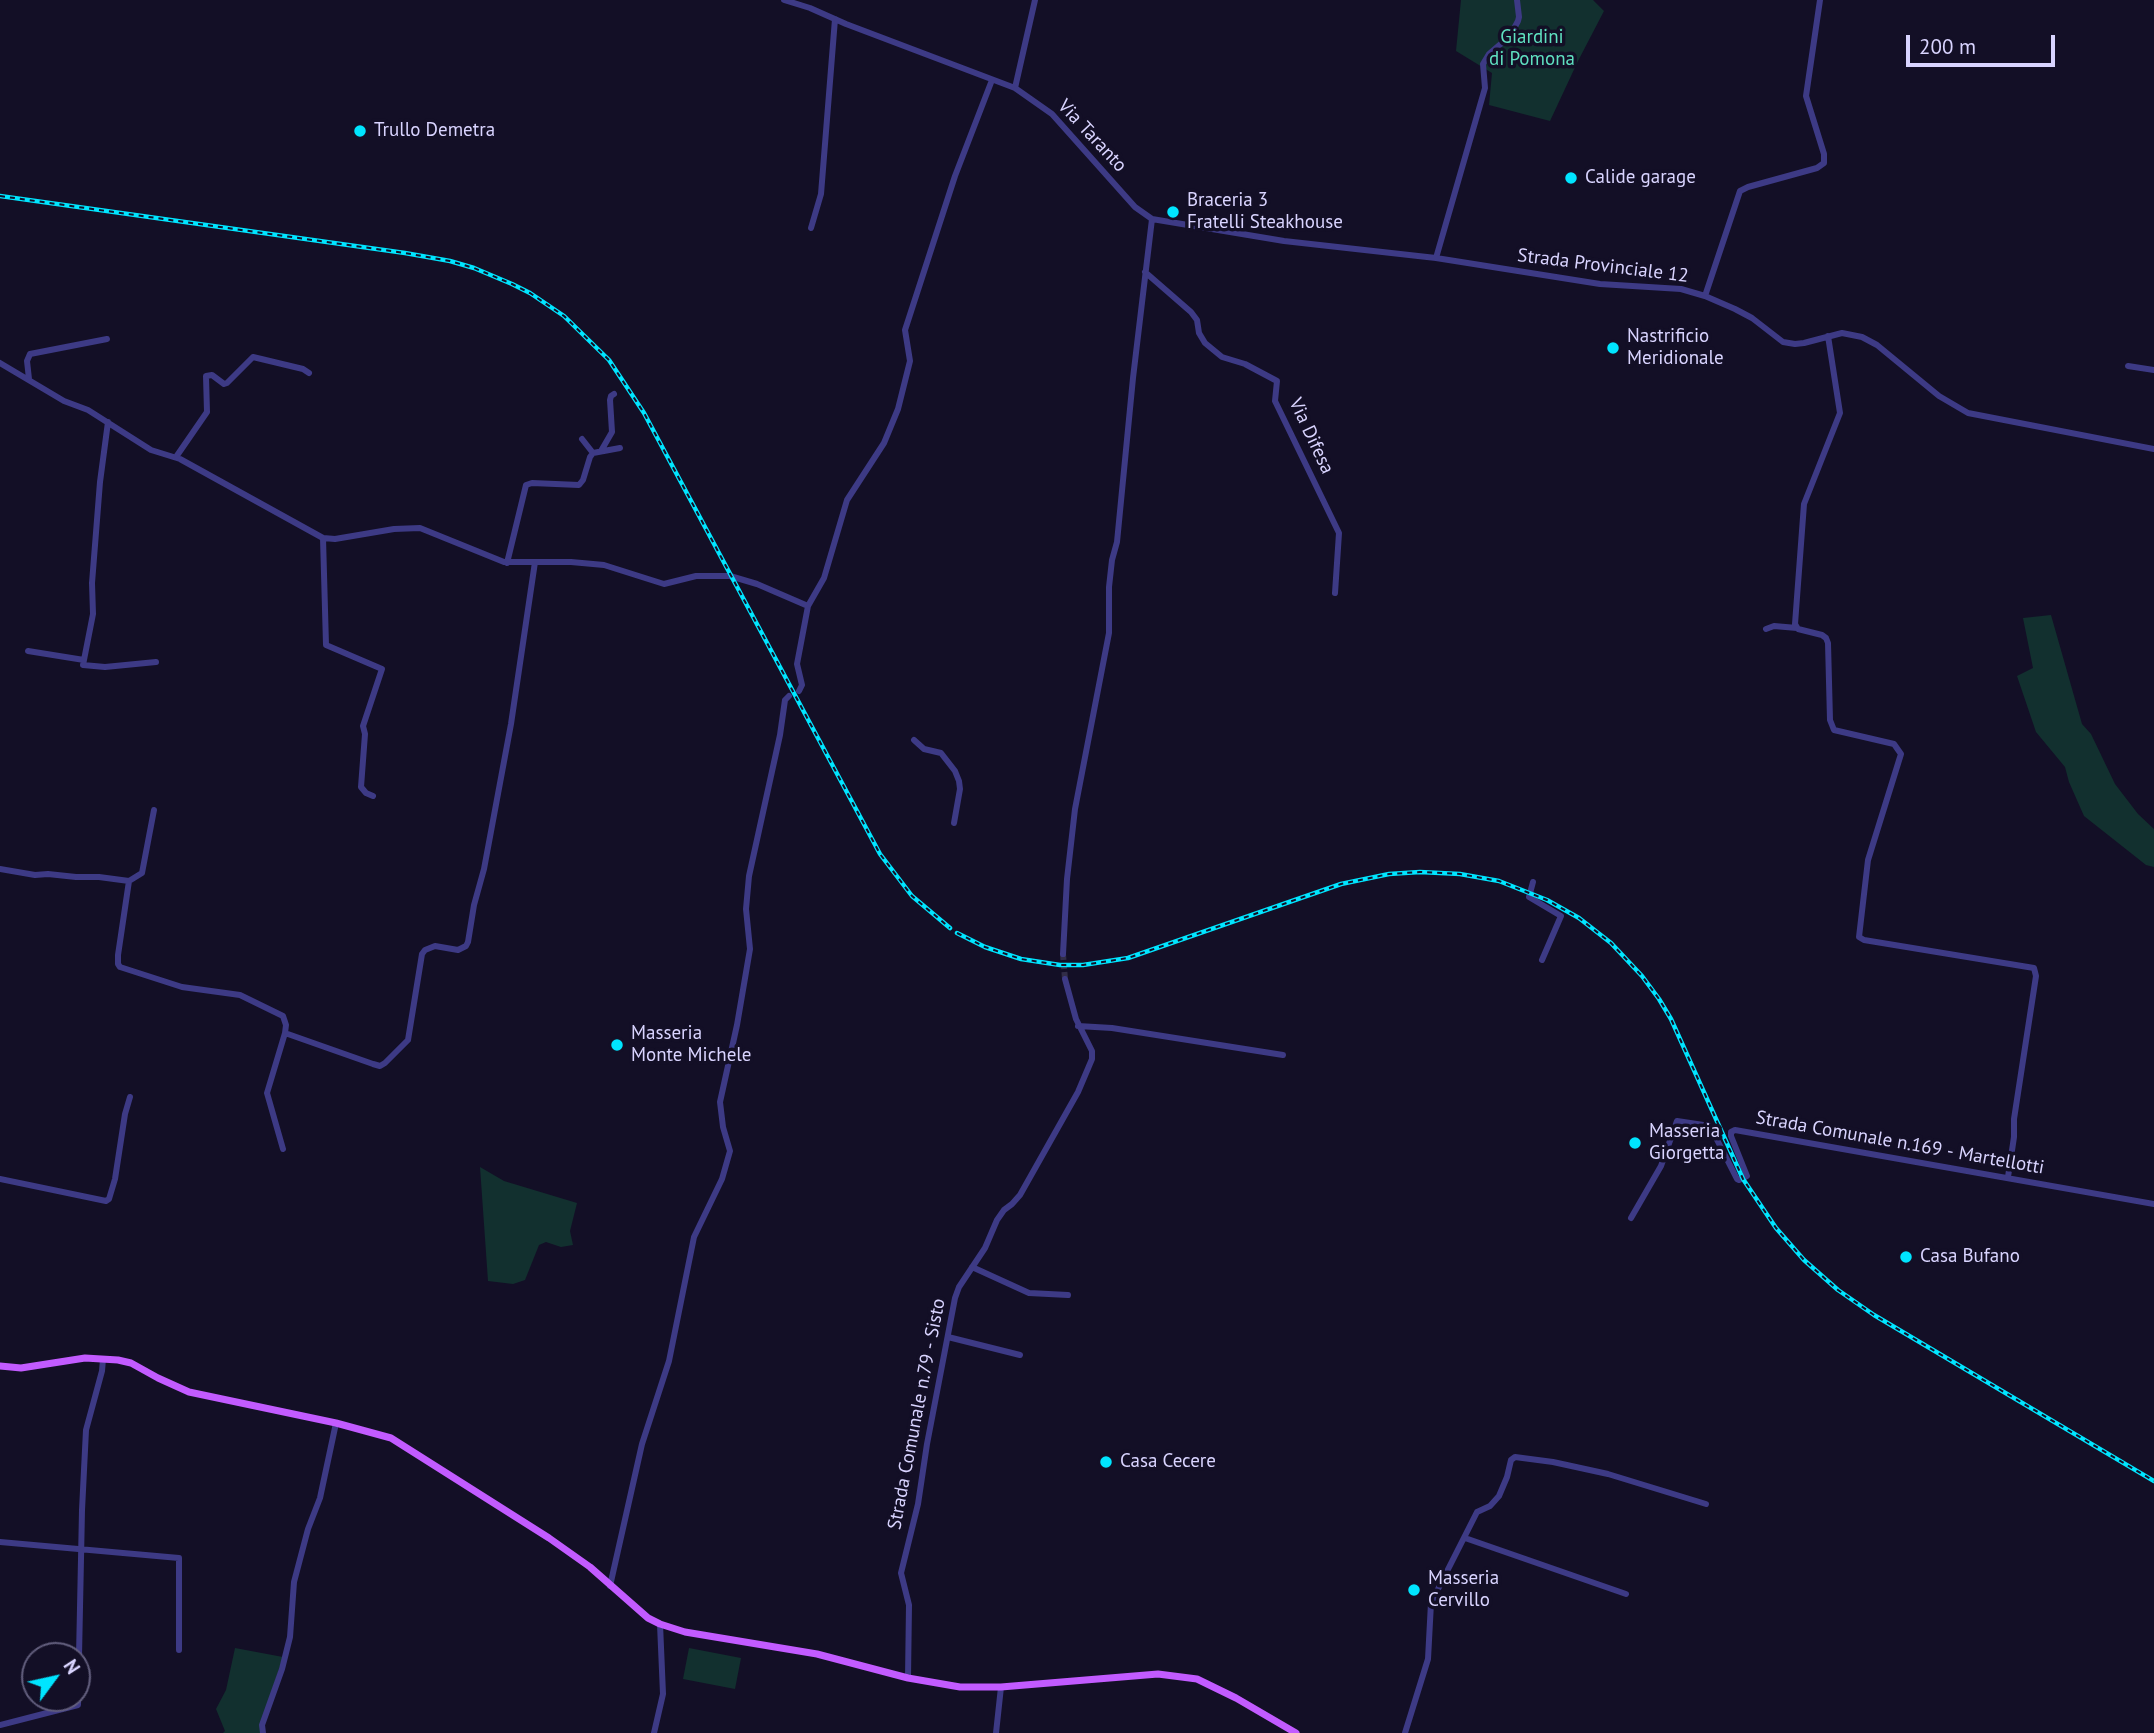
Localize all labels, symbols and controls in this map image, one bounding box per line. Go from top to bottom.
scale bar [1909,21,2058,65]
park label: Giardini di Pomona [1489,27,1575,71]
text: 200 m [1919,33,1976,60]
street label: Via Taranto [1053,95,1131,177]
place label: Trullo Demetra [374,120,495,142]
marker: Trullo Demetra [352,123,368,139]
place label: Calide garage [1585,167,1696,189]
marker: Calide garage [1563,170,1579,186]
place label: Braceria 3 Fratelli Steakhouse [1187,190,1343,234]
marker: Braceria 3 Fratelli Steakhouse [1165,204,1181,220]
street label: Strada Provinciale 12 [1516,244,1690,288]
place label: Nastrificio Meridionale [1627,326,1724,370]
marker: Nastrificio Meridionale [1605,340,1621,356]
street label: Via Difesa [1284,395,1338,477]
place label: Masseria Monte Michele [631,1023,751,1067]
marker: Masseria Monte Michele [609,1037,625,1053]
street label: Strada Comunale n.169 - Martellotti [1754,1106,2046,1180]
place label: Masseria Giorgetta [1649,1121,1725,1165]
marker: Masseria Giorgetta [1627,1135,1643,1151]
place label: Casa Bufano [1920,1246,2020,1268]
marker: Casa Bufano [1898,1249,1914,1265]
street label: Strada Comunale n.79 - Sisto [883,1296,951,1532]
place label: Casa Cecere [1120,1451,1216,1473]
marker: Casa Cecere [1098,1454,1114,1470]
place label: Masseria Cervillo [1428,1568,1499,1612]
marker: Masseria Cervillo [1406,1582,1422,1598]
north arrow [21,1642,91,1712]
text: N [58,1655,85,1678]

